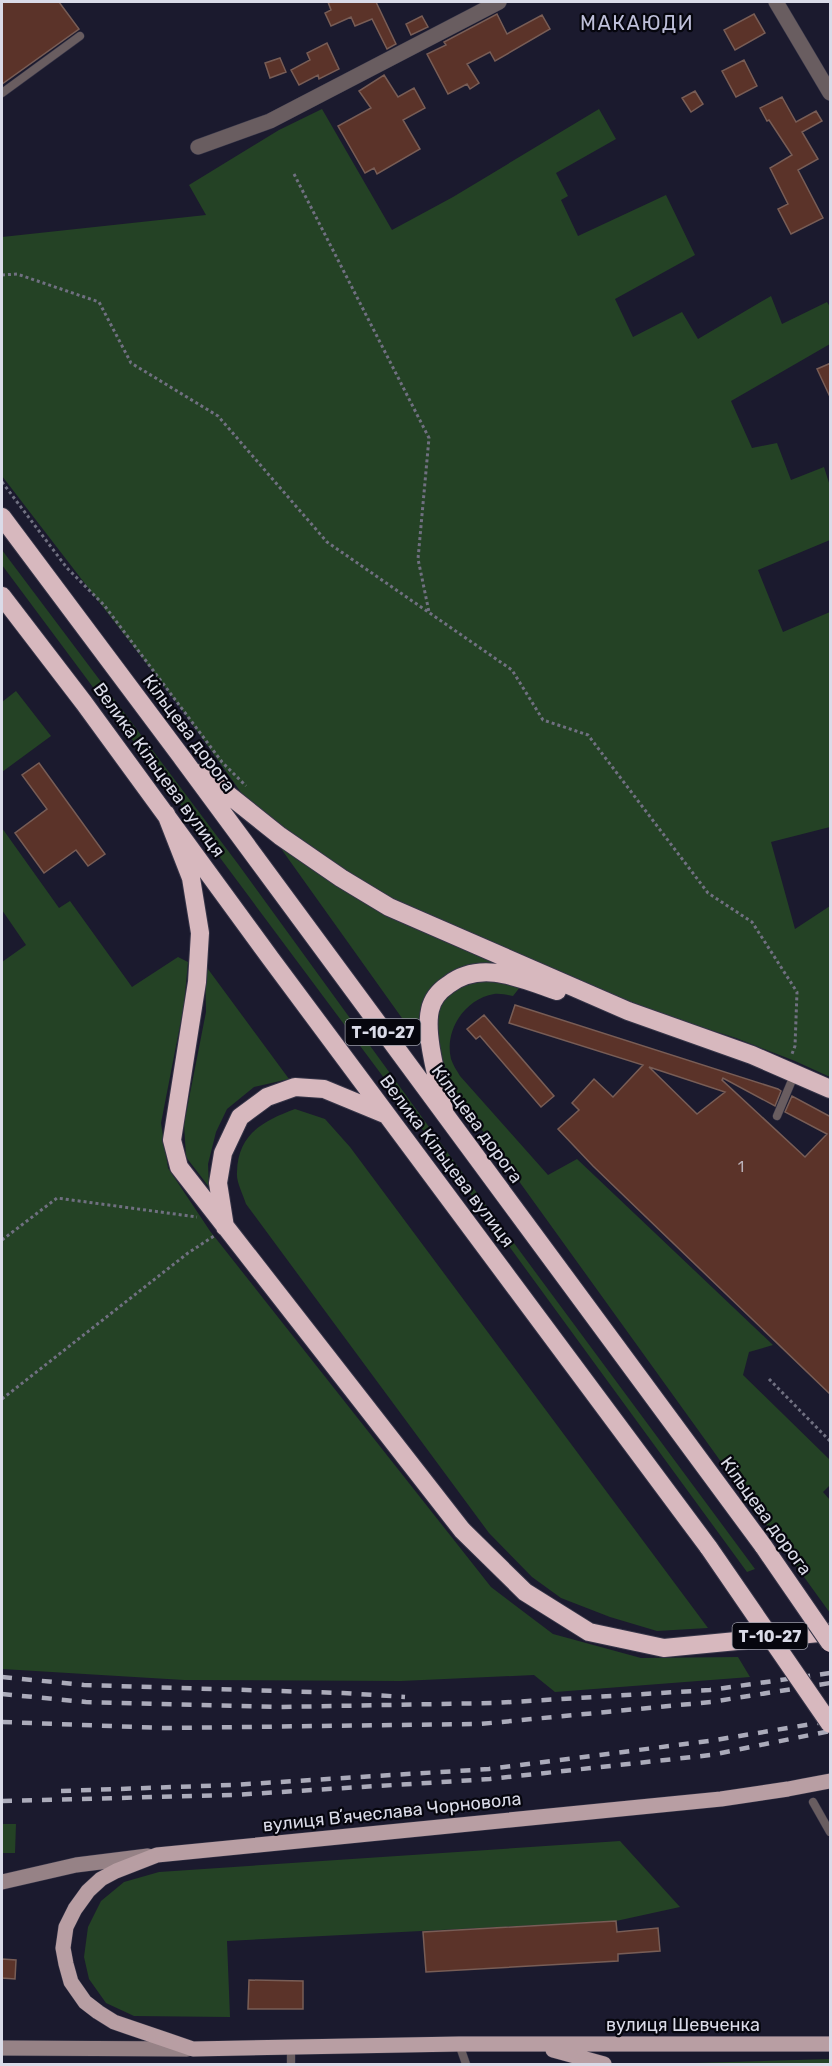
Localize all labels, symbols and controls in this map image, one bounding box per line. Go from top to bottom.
district label: МАКАЮДИ [580,11,694,35]
street label: Кільцева дорога [138,670,240,796]
street label: Велика Кільцева вулиця [88,679,230,861]
road number: Т-10-27 [346,1019,421,1045]
street label: Кільцева дорога [427,1061,527,1187]
street label: Велика Кільцева вулиця [375,1070,519,1252]
house number: 1 [738,1158,744,1176]
street label: Кільцева дорога [716,1453,816,1579]
road number: Т-10-27 [732,1623,808,1649]
street label: вулиця Вʼячеслава Чорновола [262,1787,522,1837]
street label: вулиця Шевченка [606,2014,760,2036]

